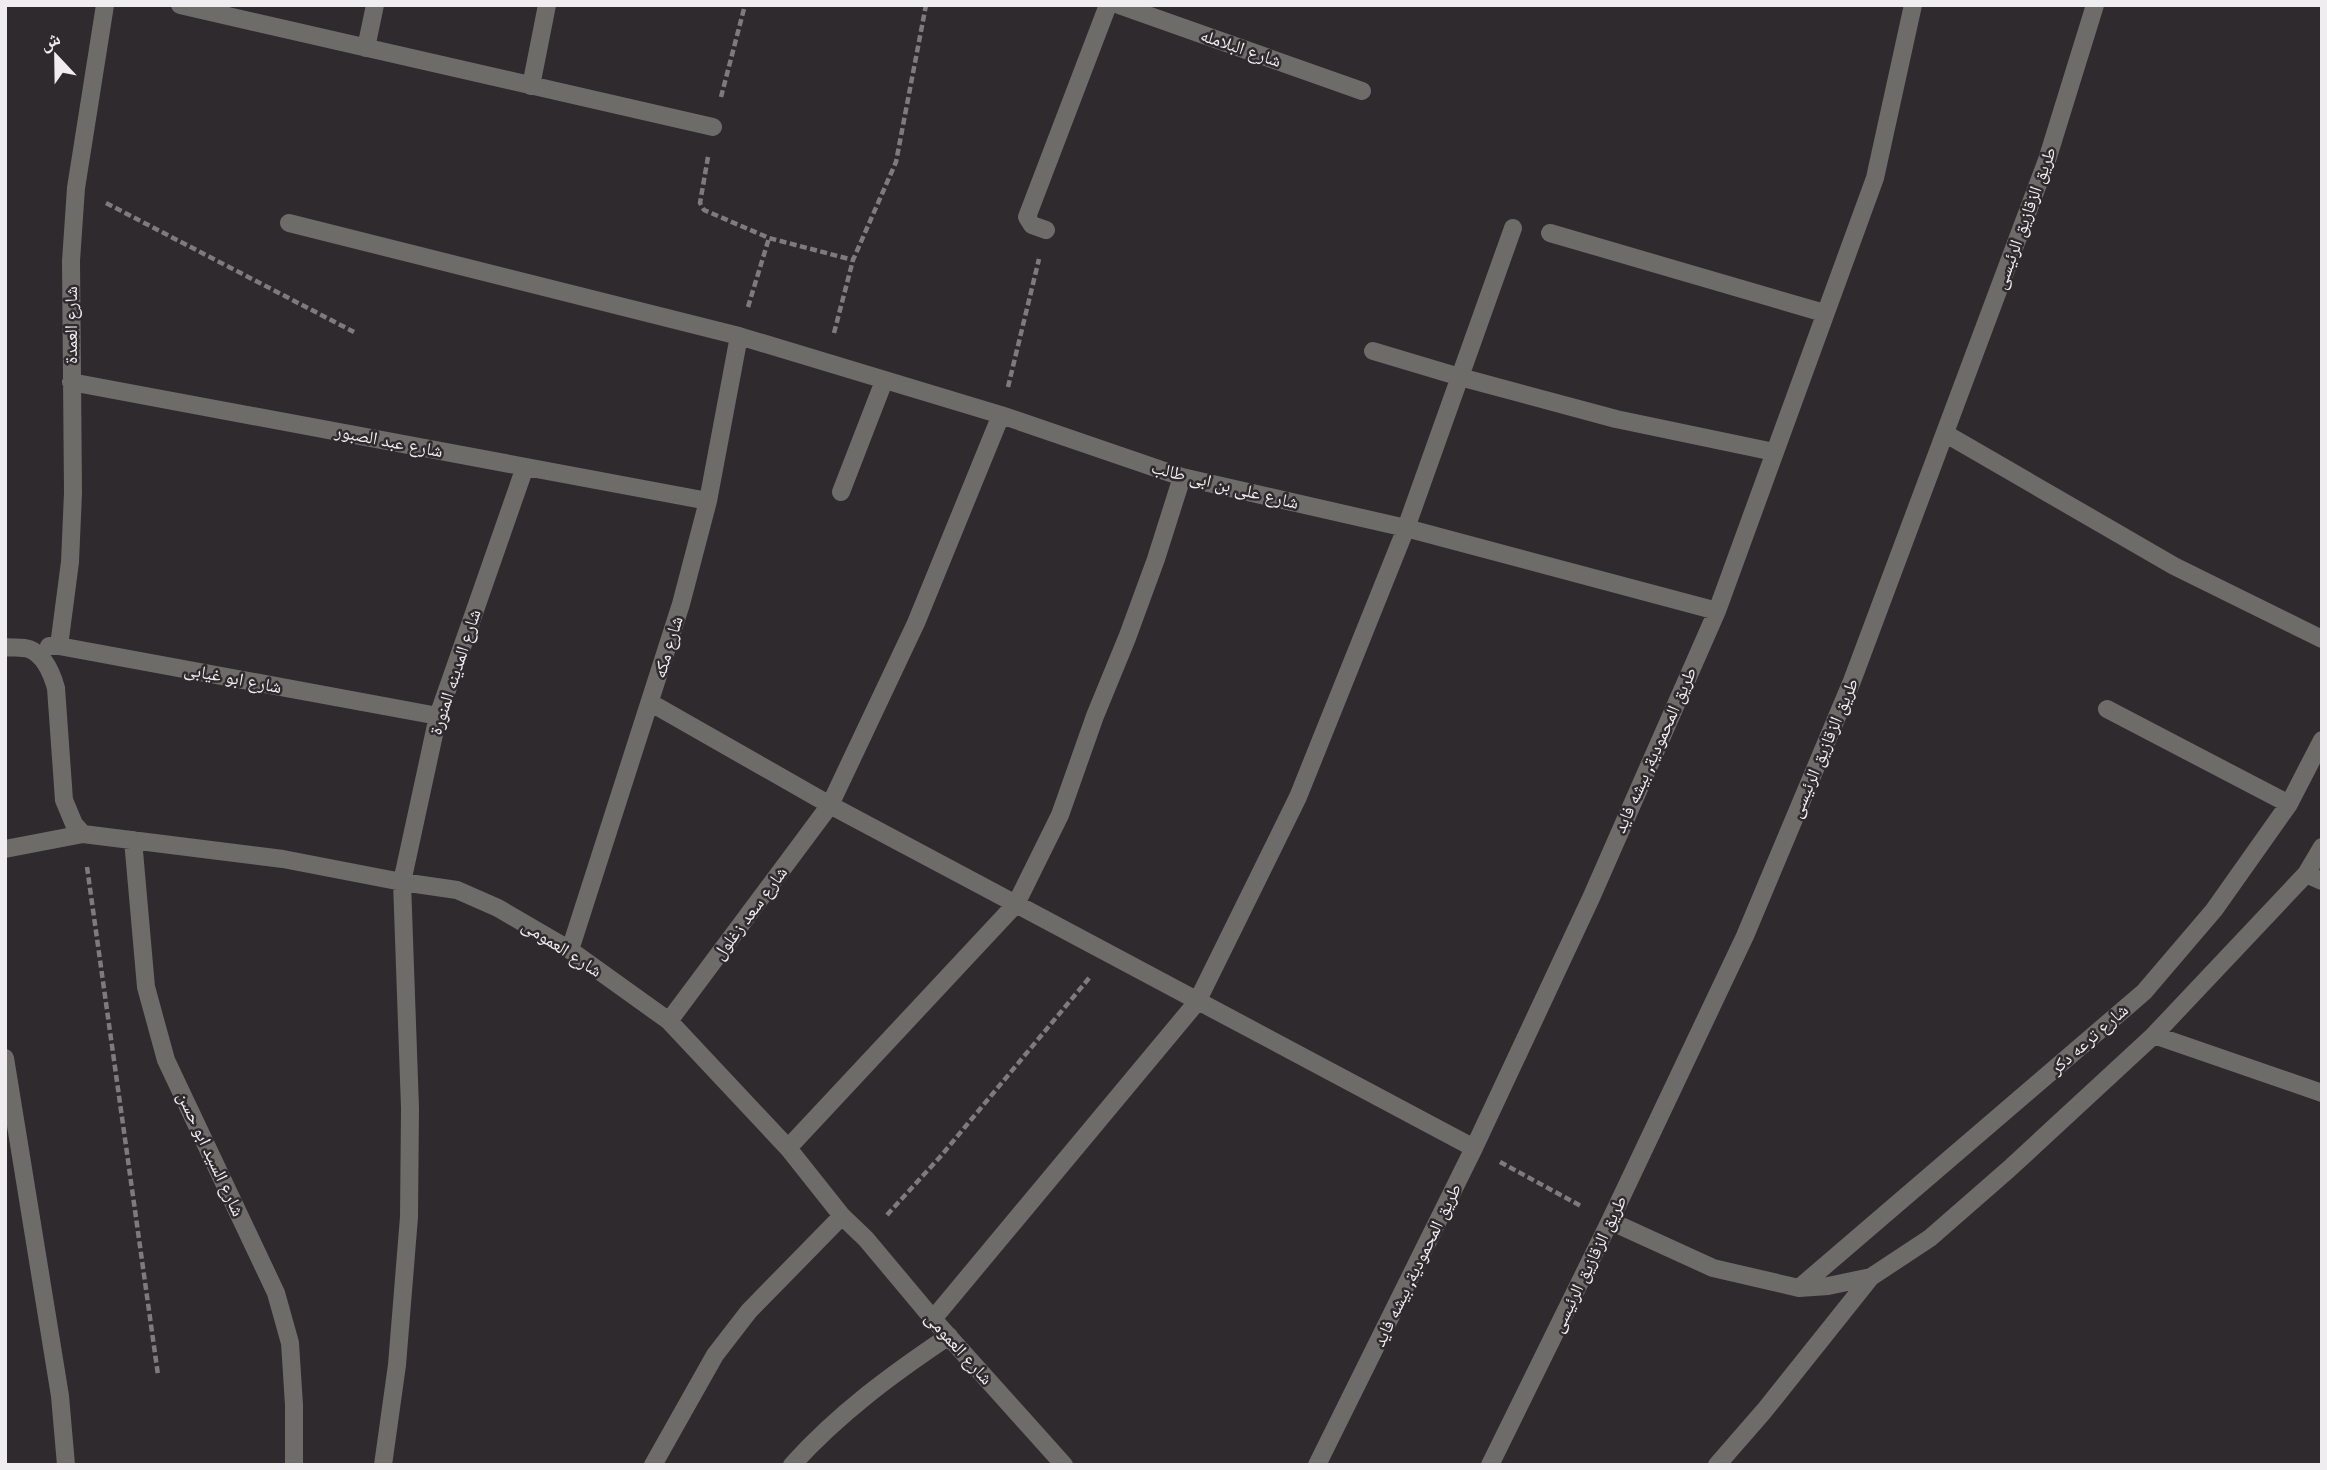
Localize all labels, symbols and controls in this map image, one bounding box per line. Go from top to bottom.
north arrow [21,21,91,91]
street label: شارع البلامله [1198,24,1284,72]
text: ش [36,26,63,55]
street label: طريق الزقازيق الرئيسى [1989,144,2061,292]
street label: شارع العمدة [60,286,82,364]
street label: شارع عبد الصبور [332,420,445,462]
street label: شارع على بن ابى طالب [1149,456,1301,514]
street label: شارع المدينه المنورة [424,606,486,738]
street label: شارع مكه [648,613,688,681]
street label: شارع ابو غيابى [182,658,284,698]
street label: طريق المحمودية, بيشه فايد [1609,664,1701,836]
street label: طريق الزقازيق الرئيسى [1785,675,1863,821]
street label: شارع سعد زغلول [708,862,792,964]
street label: شارع العمومى [518,914,606,982]
street label: شارع ترعه دكر [2045,999,2133,1080]
street label: شارع السيد ابو حسن [172,1088,250,1220]
street label: طريق المحمودية, بيشه فايد [1368,1180,1466,1350]
street label: طريق الزقازيق الرئيسى [1546,1192,1632,1336]
street label: شارع العمومى [920,1307,998,1389]

